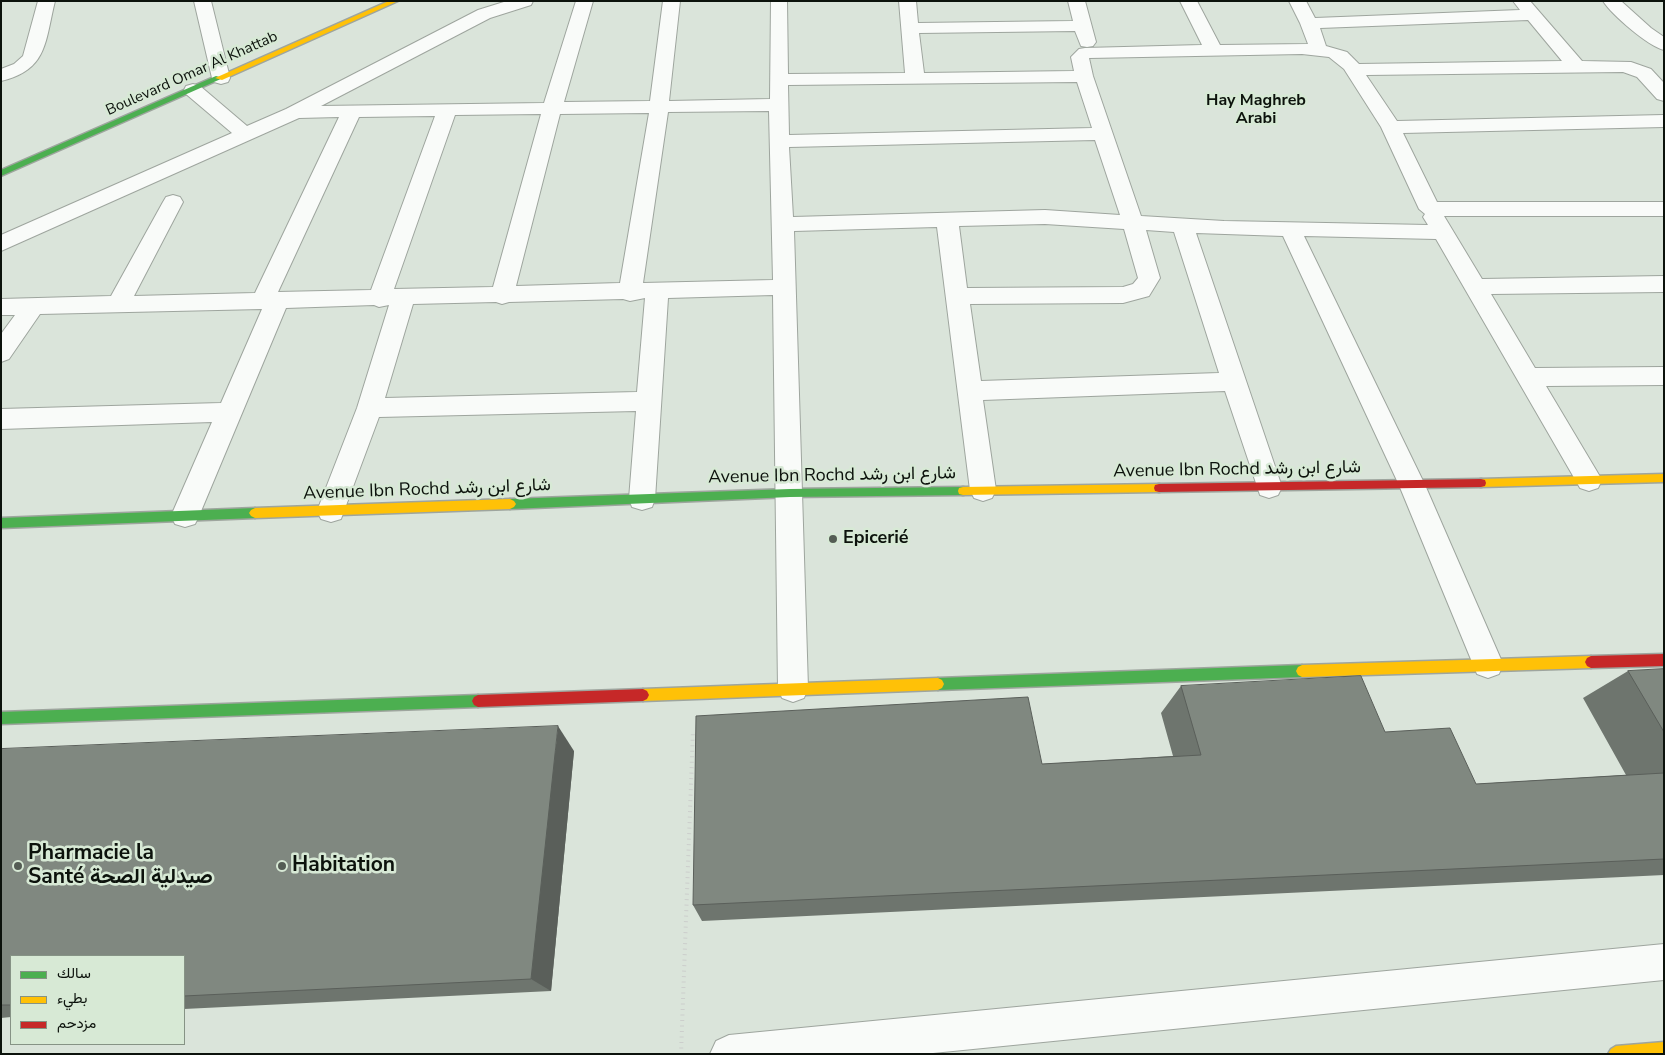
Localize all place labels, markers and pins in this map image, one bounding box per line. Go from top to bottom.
place label: Epicerié [843,528,909,550]
marker: Epicerié [827,533,839,545]
place label: Pharmacie la Santé صيدلية الصحة [28,841,213,891]
place label: Habitation [292,853,395,879]
marker: Pharmacie la Santé صيدلية الصحة [12,860,24,872]
marker: Habitation [276,860,288,872]

